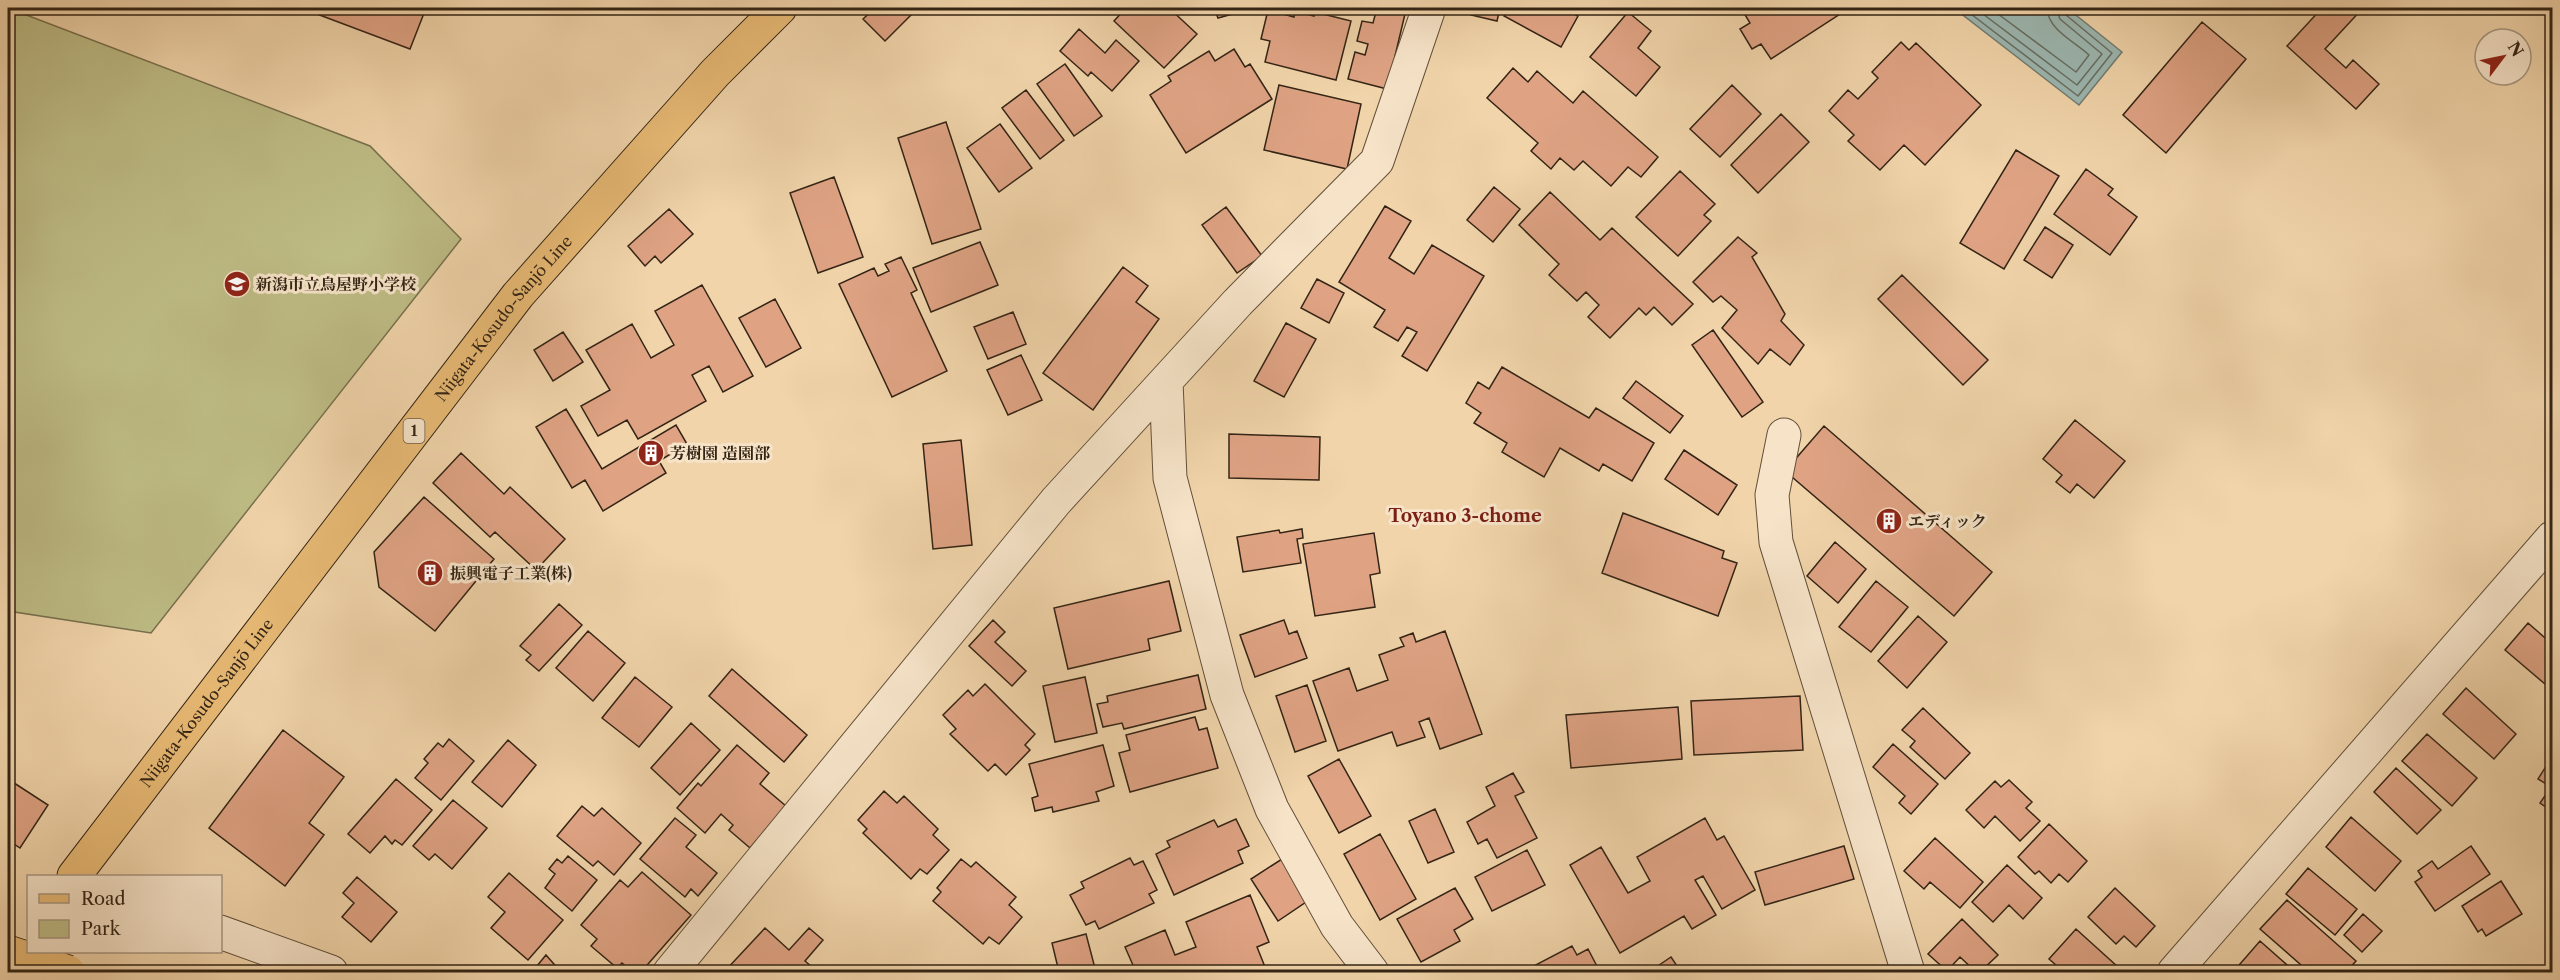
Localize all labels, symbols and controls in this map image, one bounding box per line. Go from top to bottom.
north arrow [2473,27,2533,87]
text: N [2504,38,2528,60]
street label: Niigata-Kosudo-Sanjō Line [431,231,576,405]
school or university icon: 新潟市立鳥屋野小学校 [222,269,252,299]
place label: 新潟市立鳥屋野小学校 [255,274,417,294]
road number: 1 [404,419,424,443]
building icon: 芳樹園 造園部 [636,438,666,468]
place label: 芳樹園 造園部 [670,443,771,463]
district label: Toyano 3-chome [1388,505,1542,527]
building icon: エディック [1874,506,1904,536]
place label: エディック [1908,511,1987,531]
building icon: 振興電子工業(株) [415,558,445,588]
place label: 振興電子工業(株) [450,563,572,583]
street label: Niigata-Kosudo-Sanjō Line [135,614,277,791]
legend [27,875,222,953]
text: Road [81,888,126,910]
text: Park [81,918,122,940]

